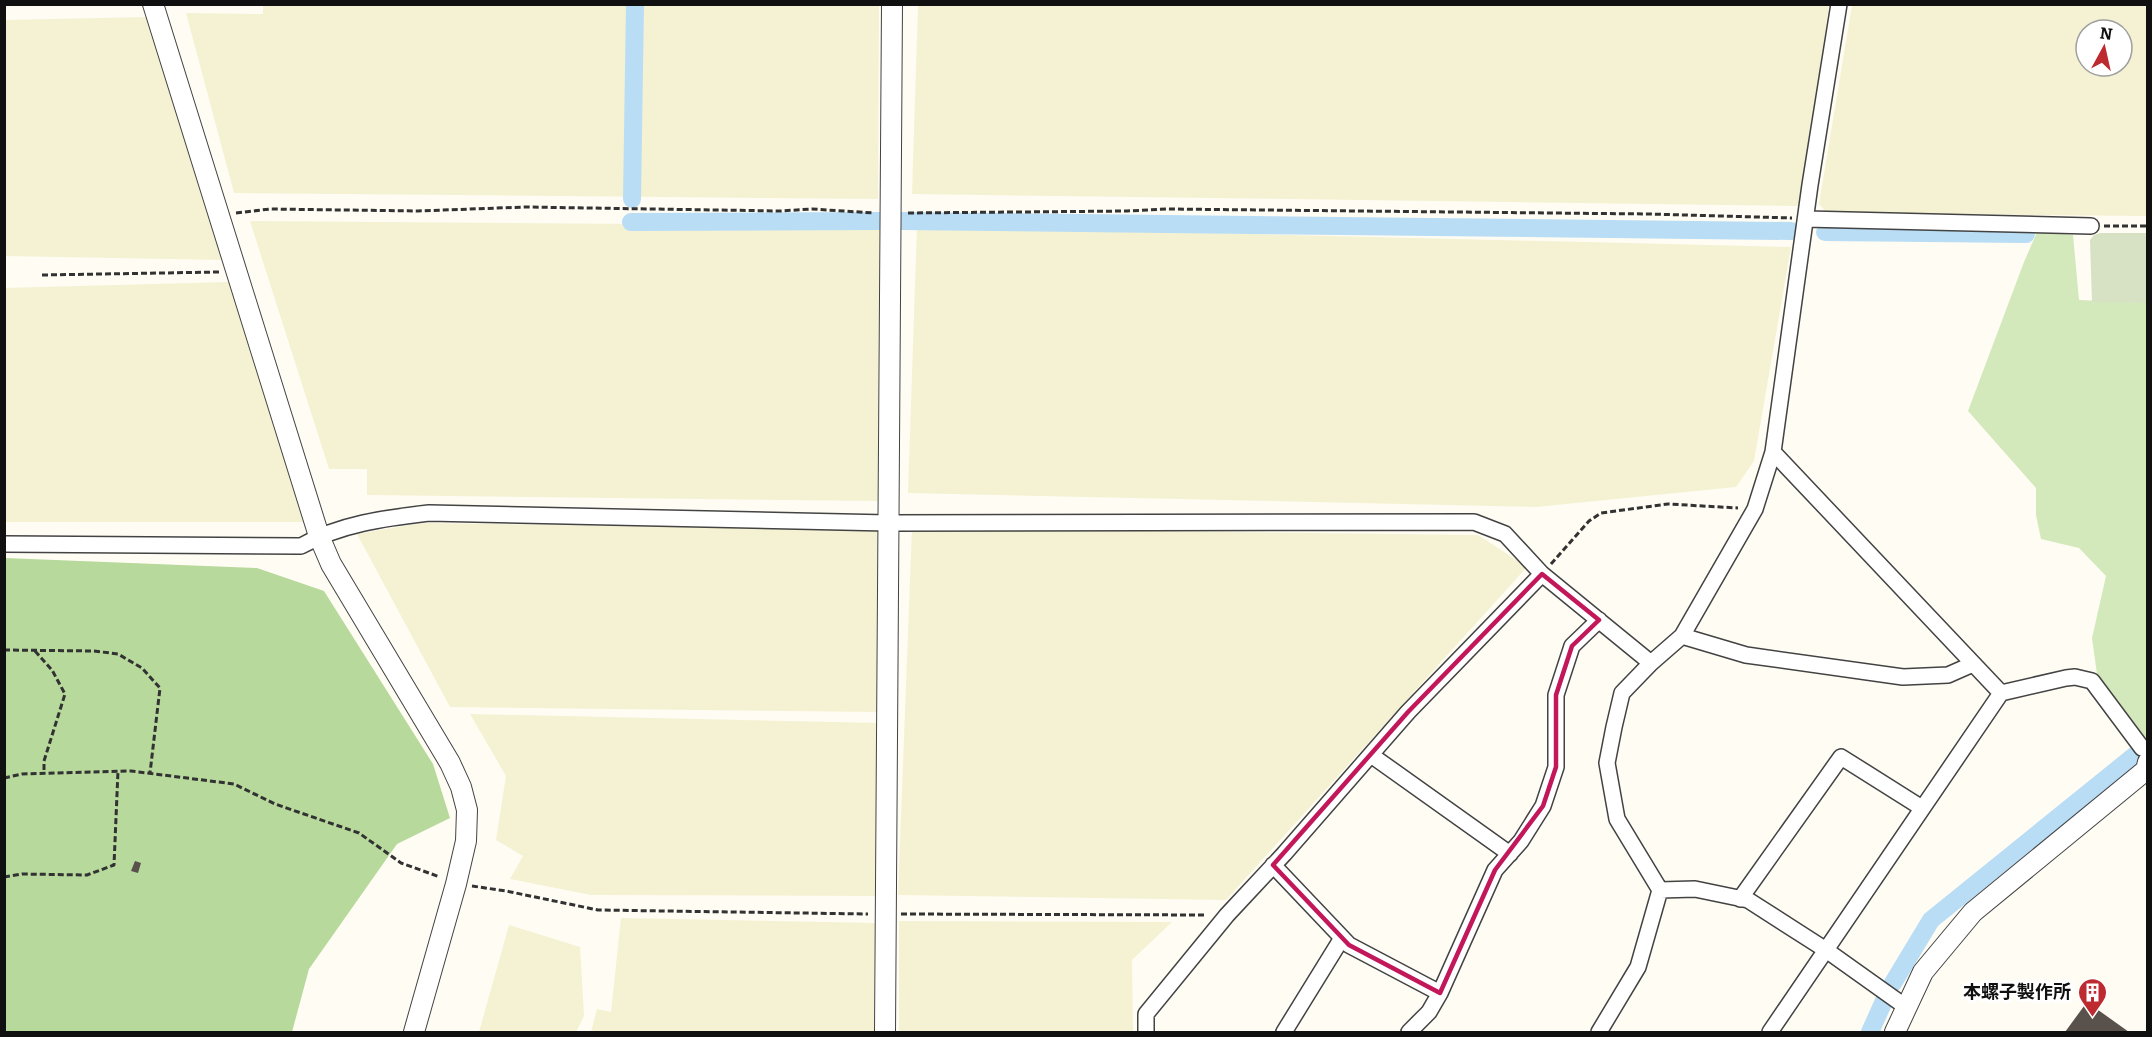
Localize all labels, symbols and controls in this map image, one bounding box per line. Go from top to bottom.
north arrow [2074,18,2134,78]
text: N [2099,23,2113,44]
building icon: 本螺子製作所 [2076,976,2108,1018]
place label: 本螺子製作所 [1963,981,2071,1003]

